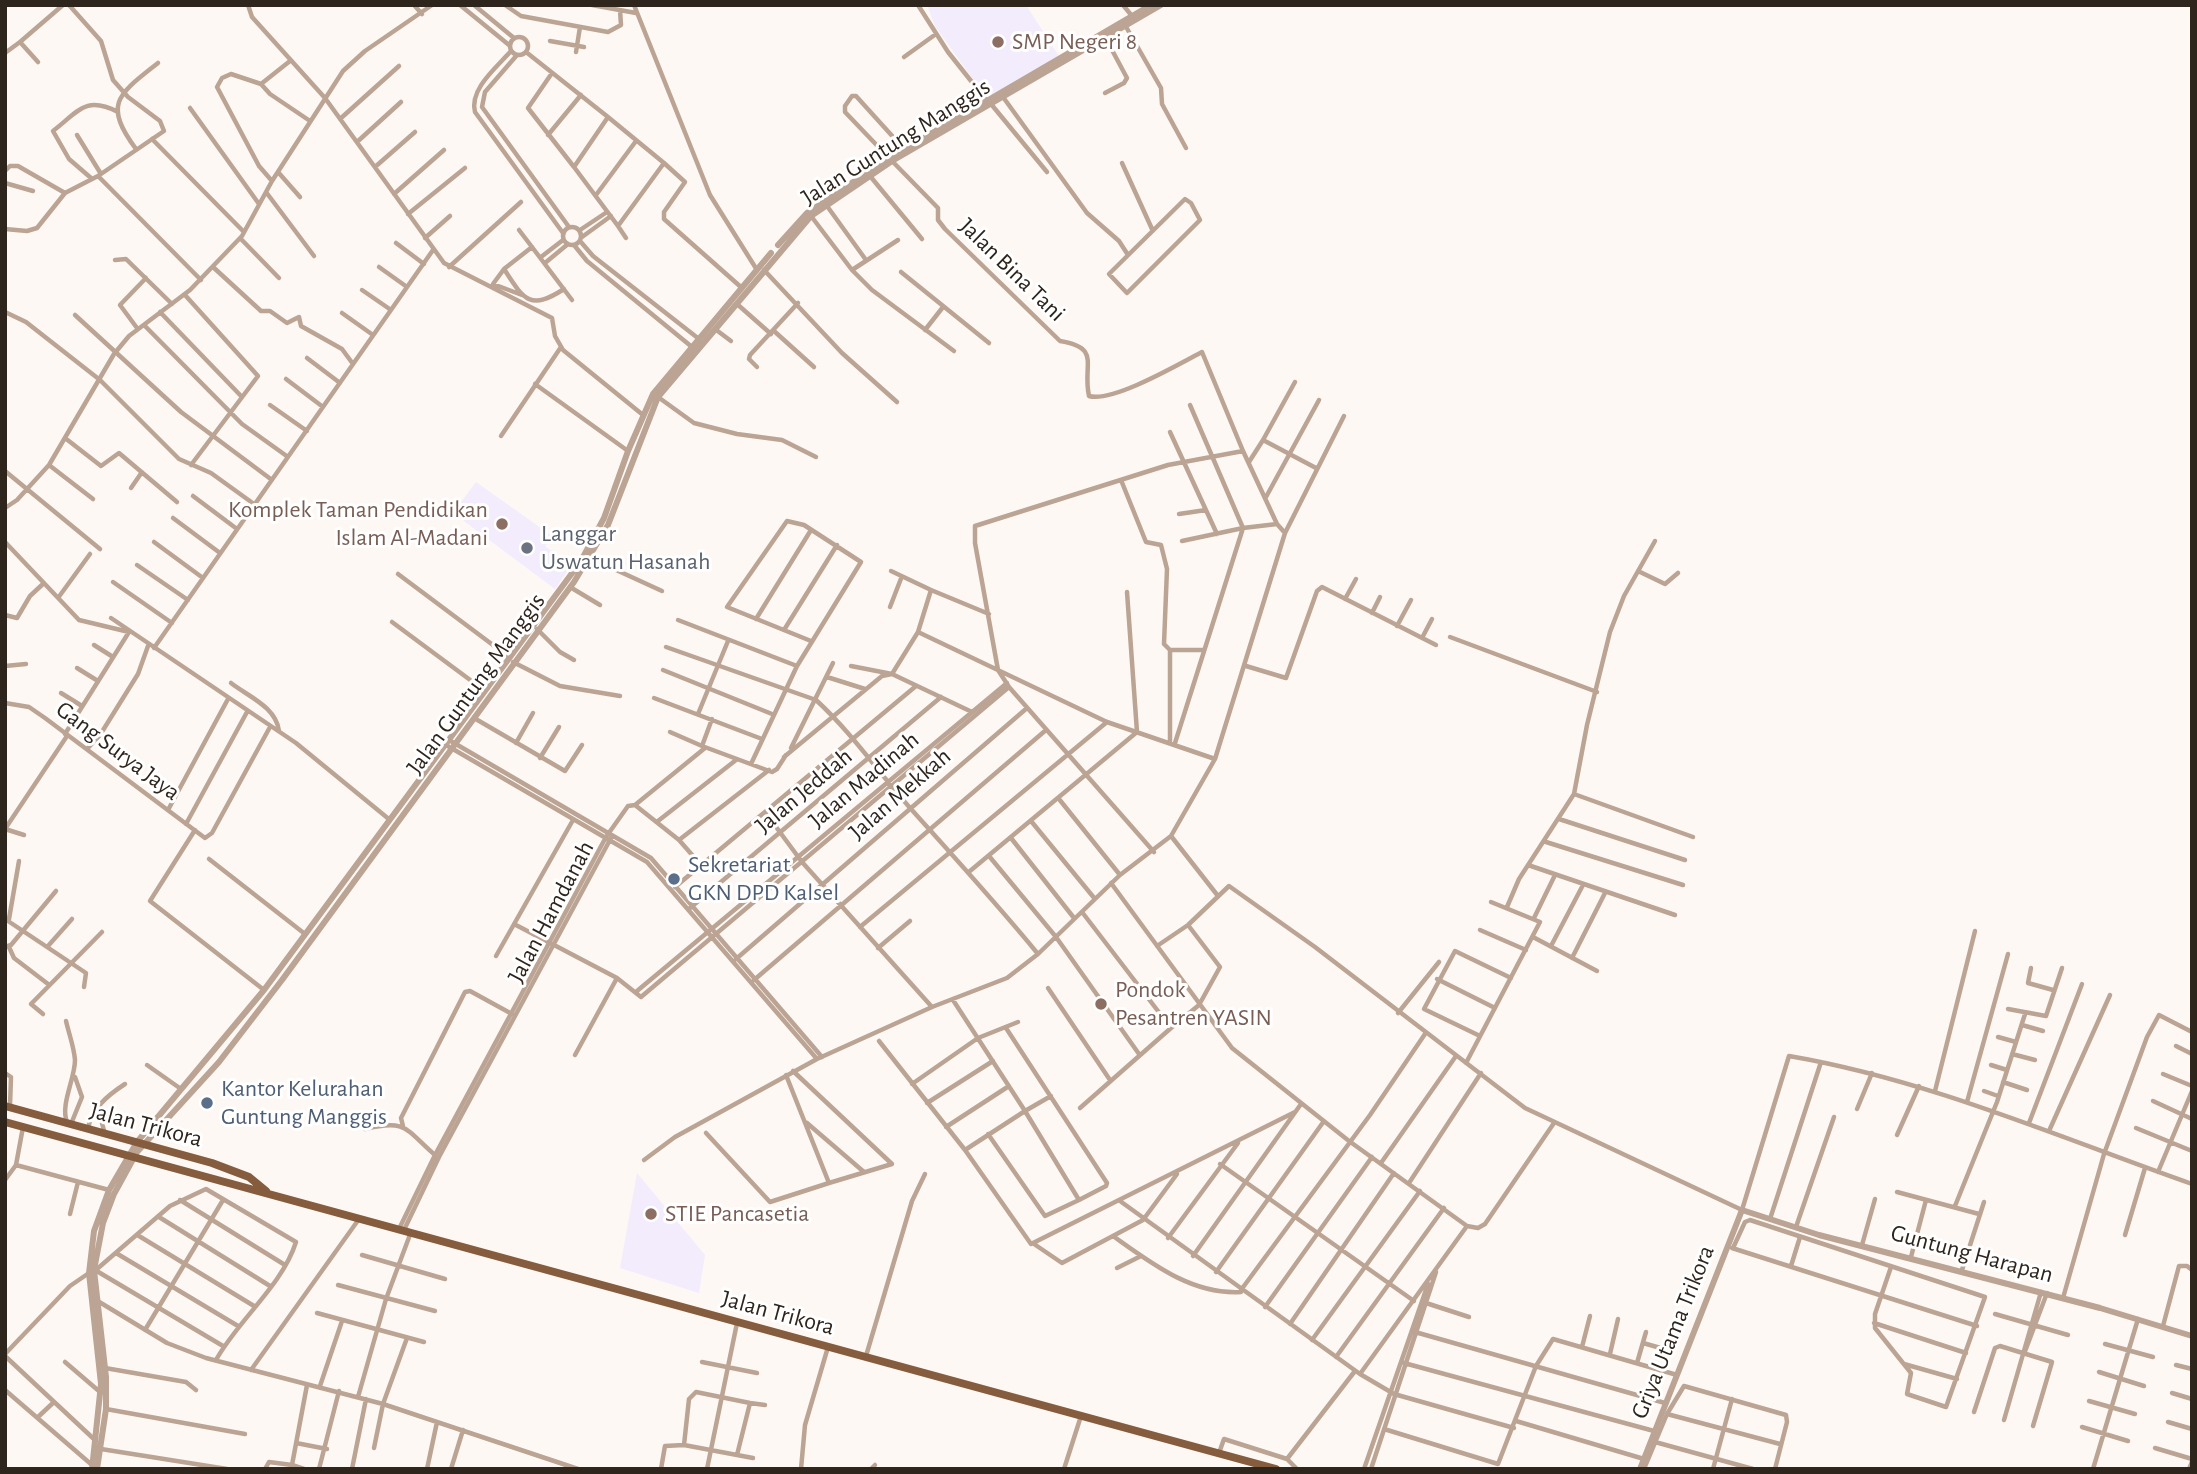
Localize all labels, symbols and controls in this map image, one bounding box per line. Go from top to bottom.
place label: SMP Negeri 8 [1012,28,1137,56]
marker: SMP Negeri 8 [990,34,1006,50]
street label: Jalan Guntung Manggis [796,72,996,212]
street label: Jalan Bina Tani [953,212,1071,328]
place label: Komplek Taman Pendidikan Islam Al-Madani [228,496,488,552]
marker: Komplek Taman Pendidikan Islam Al-Madani [494,516,510,532]
place label: Langgar Uswatun Hasanah [541,520,710,576]
marker: Langgar Uswatun Hasanah [519,540,535,556]
street label: Jalan Guntung Manggis [401,588,551,780]
street label: Gang Surya Jaya [50,695,186,807]
street label: Jalan Madinah [803,726,925,834]
street label: Jalan Jeddah [750,742,858,840]
street label: Jalan Mekkah [843,742,957,846]
street label: Jalan Hamdanah [502,836,600,988]
place label: Sekretariat GKN DPD Kalsel [688,851,839,907]
marker: Sekretariat GKN DPD Kalsel [666,871,682,887]
place label: Pondok Pesantren YASIN [1115,976,1272,1032]
marker: Pondok Pesantren YASIN [1093,996,1109,1012]
place label: Kantor Kelurahan Guntung Manggis [221,1075,387,1131]
marker: Kantor Kelurahan Guntung Manggis [199,1095,215,1111]
street label: Jalan Trikora [86,1096,206,1154]
place label: STIE Pancasetia [665,1200,809,1228]
marker: STIE Pancasetia [643,1206,659,1222]
street label: Guntung Harapan [1888,1219,2056,1289]
street label: Griya Utama Trikora [1625,1241,1721,1423]
street label: Jalan Trikora [718,1284,838,1342]

